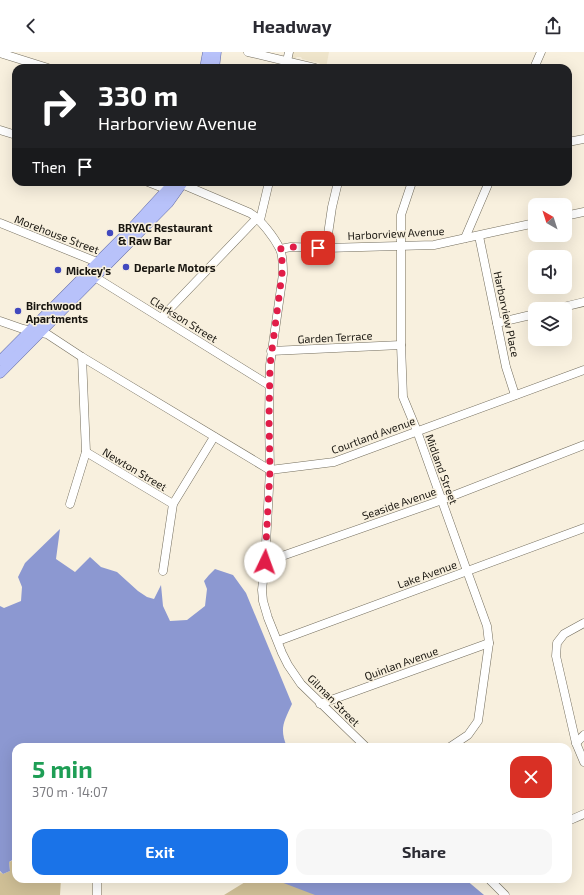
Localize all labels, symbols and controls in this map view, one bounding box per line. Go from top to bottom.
icon: back [20,15,42,37]
text: Headway [252,15,332,37]
icon: share [542,15,564,37]
text: 330 m [98,78,178,112]
icon: right [32,80,84,132]
text: Harborview Avenue [98,112,257,134]
icon: arrive [74,156,96,178]
text: Then [32,158,66,176]
north arrow [528,198,572,242]
map controls [528,198,572,346]
street label: Morehouse Street [13,212,101,256]
place label: BRYAC Restaurant & Raw Bar [118,221,213,247]
street label: Harborview Avenue [347,224,445,242]
marker: BRYAC Restaurant & Raw Bar [105,228,115,238]
pin [301,231,335,265]
icon: arrive [307,237,329,259]
button: sound [528,250,572,294]
place label: Deparle Motors [134,261,216,274]
marker: Deparle Motors [121,262,131,272]
place label: Mickey's [66,264,111,278]
marker: Mickey's [53,265,63,275]
street label: Harborview Place [492,270,522,358]
street label: Clarkson Street [148,293,220,345]
place label: Birchwood Apartments [26,299,88,325]
button: layers [528,302,572,346]
marker: Birchwood Apartments [13,306,23,316]
street label: Garden Terrace [297,329,373,345]
street label: Courtland Avenue [329,414,417,456]
street label: Midland Street [423,432,461,506]
street label: Newton Street [101,445,169,493]
street label: Seaside Avenue [360,484,438,522]
position arrow [244,541,286,583]
street label: Lake Avenue [396,557,458,591]
street label: Quinlan Avenue [362,644,440,683]
street label: Gilman Street [305,671,363,729]
text: 5 min [32,754,93,783]
button: close [510,756,552,798]
text: 370 m · 14:07 [32,784,108,800]
button: Exit [32,829,288,875]
button: Share [296,829,552,875]

